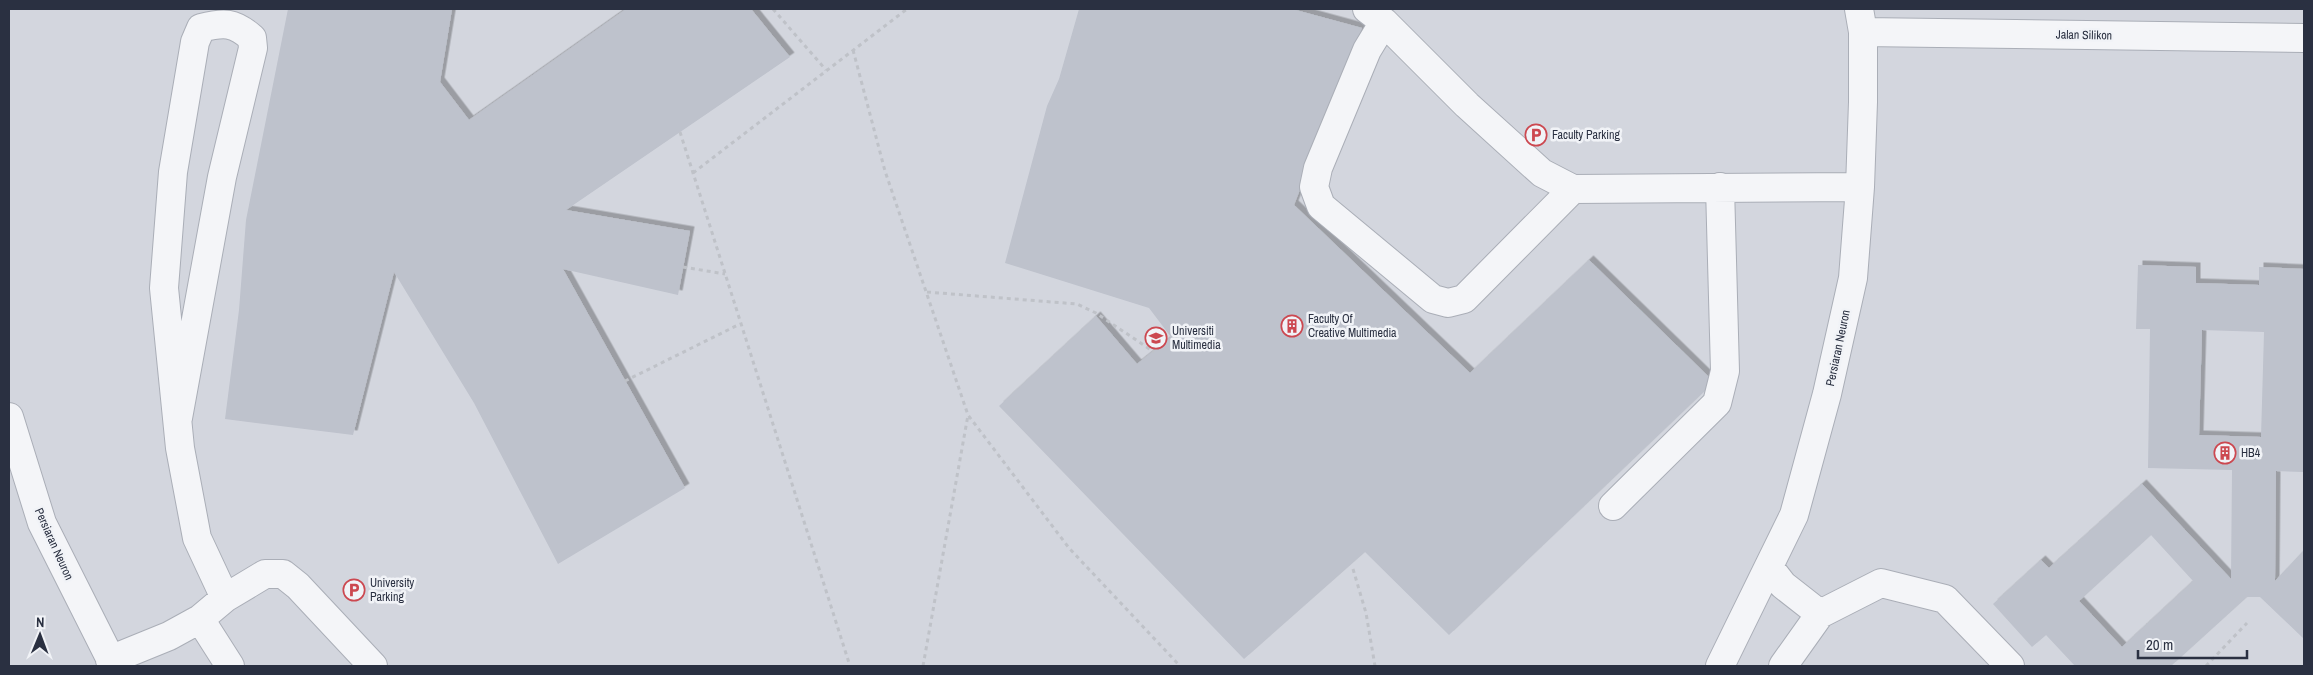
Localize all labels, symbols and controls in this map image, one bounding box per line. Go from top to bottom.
street label: Jalan Silikon [2056,27,2112,43]
parking icon: Faculty Parking [1524,123,1548,147]
place label: Faculty Parking [1552,127,1620,143]
street label: Persiaran Neuron [1822,308,1854,388]
place label: Faculty Of Creative Multimedia [1308,311,1397,341]
building icon: Faculty Of Creative Multimedia [1280,314,1304,338]
place label: Universiti Multimedia [1172,323,1221,353]
school or university icon: Universiti Multimedia [1144,326,1168,350]
building icon: HB4 [2213,441,2237,465]
place label: HB4 [2241,445,2261,461]
street label: Persiaran Neuron [31,505,77,583]
place label: University Parking [370,575,414,605]
parking icon: University Parking [342,578,366,602]
north arrow [15,610,65,660]
text: N [36,613,45,631]
scale bar [2138,628,2247,660]
text: 20 m [2146,634,2173,655]

